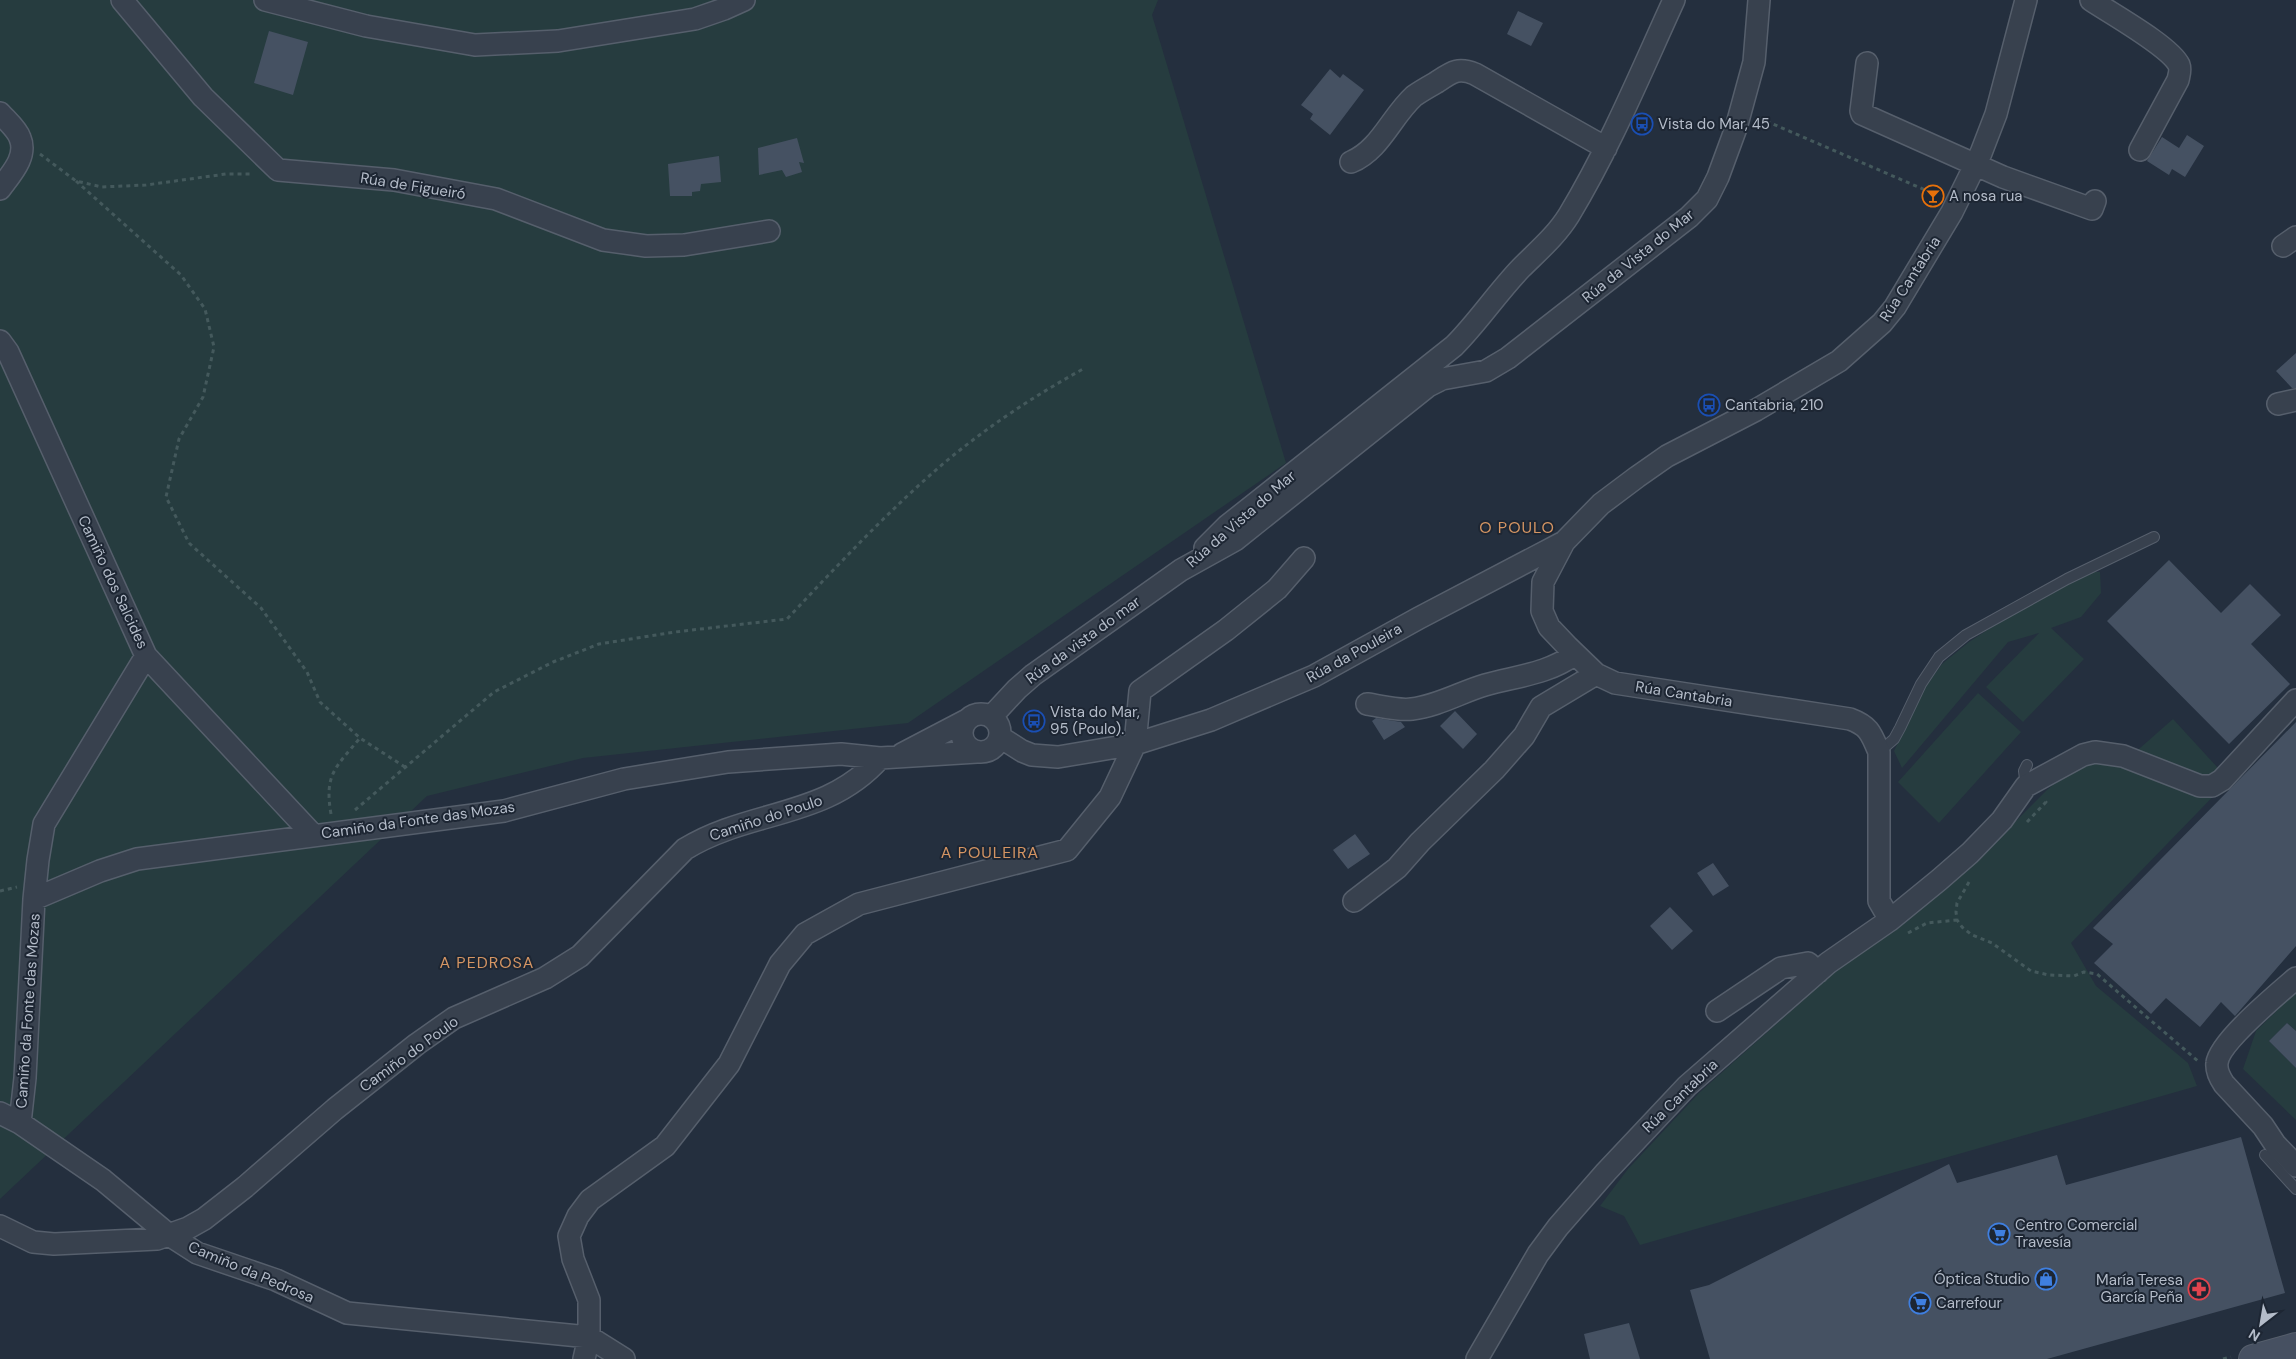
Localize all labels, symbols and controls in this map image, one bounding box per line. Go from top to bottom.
bus stop icon: Vista do Mar, 45 [1630,112,1654,136]
place label: Vista do Mar, 45 [1658,114,1770,134]
street label: Rúa de Figueiró [359,168,467,204]
bar icon: A nosa rua [1921,184,1945,208]
place label: A nosa rua [1949,186,2022,206]
street label: Rúa da Vista do Mar [1578,204,1699,307]
street label: Rúa Cantabria [1875,232,1945,326]
bus stop icon: Cantabria, 210 [1697,393,1721,417]
place label: Cantabria, 210 [1725,395,1824,415]
street label: Rúa da Vista do Mar [1182,466,1300,572]
street label: Camiño dos Salcides [73,512,153,652]
district label: O POULO [1479,517,1555,538]
street label: Rúa da vista do mar [1022,591,1145,688]
street label: Rúa da Pouleira [1303,619,1405,687]
street label: Rúa Cantabria [1634,676,1734,712]
place label: Vista do Mar, 95 (Poulo). [1050,702,1140,739]
bus stop icon: Vista do Mar, 95 (Poulo). [1022,709,1046,733]
street label: Camiño do Poulo [707,790,825,846]
street label: Camiño da Fonte das Mozas [320,796,516,844]
district label: A POULEIRA [941,842,1039,863]
street label: Camiño da Fonte das Mozas [11,913,45,1109]
district label: A PEDROSA [439,952,535,973]
street label: Camiño do Poulo [356,1011,463,1097]
street label: Rúa Cantabria [1638,1055,1722,1137]
place label: Centro Comercial Travesía [2015,1215,2137,1252]
supermarket icon: Centro Comercial Travesía [1987,1222,2011,1246]
street label: Camiño da Pedrosa [185,1236,317,1308]
shop icon: Óptica Studio [2034,1267,2058,1291]
place label: Óptica Studio [1934,1269,2030,1289]
place label: María Teresa García Peña [2096,1270,2183,1307]
pharmacy icon: María Teresa García Peña [2187,1277,2211,1301]
supermarket icon: Carrefour [1908,1291,1932,1315]
place label: Carrefour [1936,1293,2003,1313]
north arrow [2236,1299,2286,1349]
text: N [2245,1325,2263,1345]

